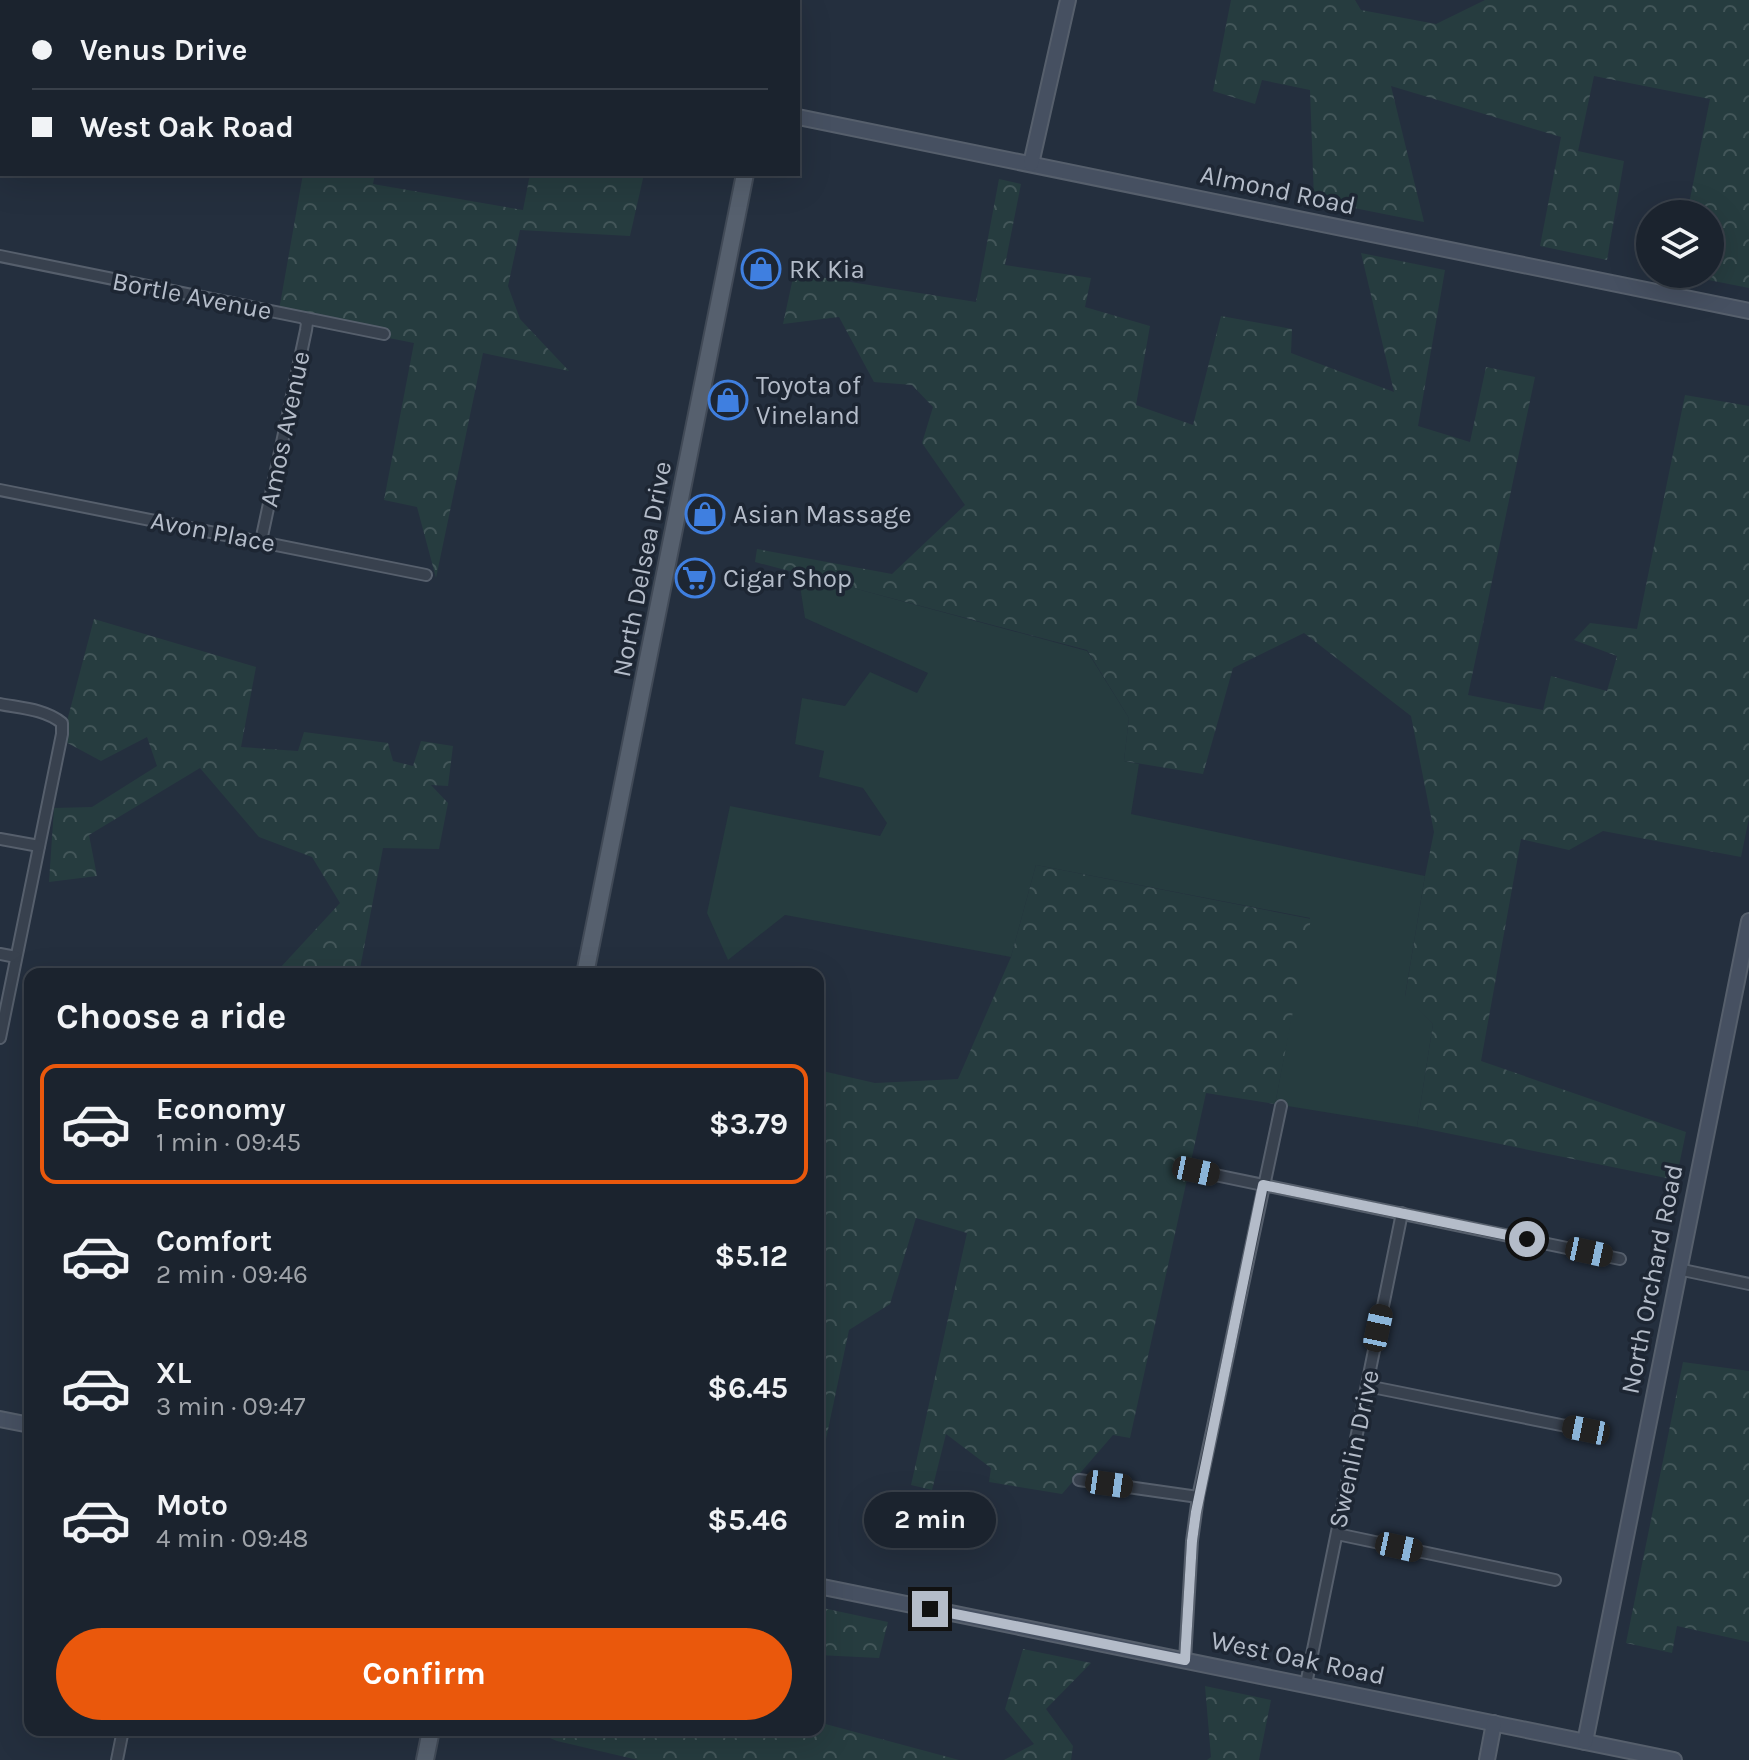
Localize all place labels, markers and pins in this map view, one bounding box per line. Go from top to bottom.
shop icon: RK Kia [740,248,782,290]
place label: RK Kia [789,254,865,285]
place label: Toyota of Vineland [756,370,862,431]
shop icon: Toyota of Vineland [707,379,749,421]
shop icon: Asian Massage [684,493,726,535]
place label: Asian Massage [733,499,912,530]
supermarket icon: Cigar Shop [674,557,716,599]
place label: Cigar Shop [723,563,852,594]

